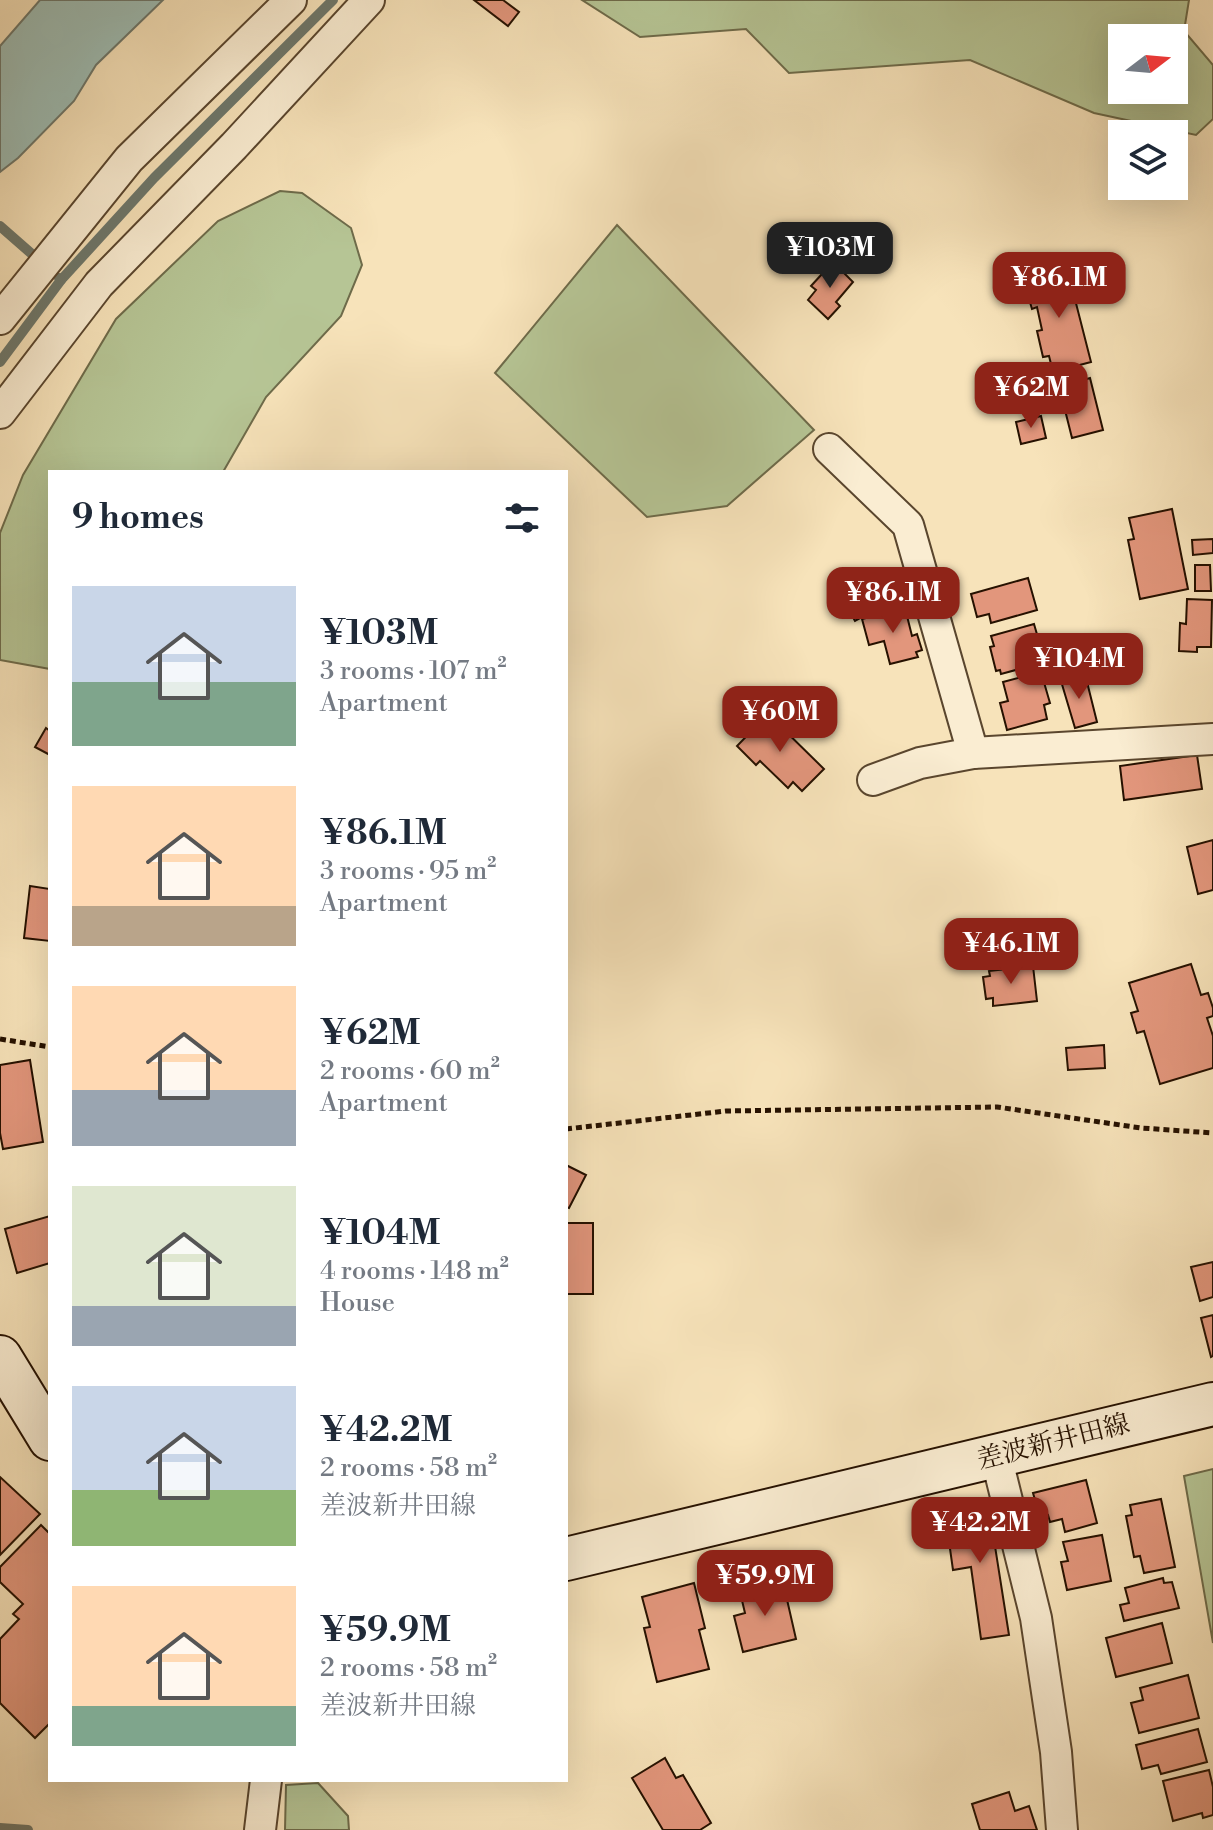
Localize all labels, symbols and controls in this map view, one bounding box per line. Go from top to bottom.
north arrow [1108,24,1188,104]
map controls [1108,24,1188,200]
button: layers [1108,120,1188,200]
pin: ¥103M [774,222,886,290]
text: ¥103M [785,232,875,264]
pin: ¥86.1M [994,252,1124,320]
text: ¥86.1M [1011,262,1107,294]
pin: ¥62M [984,362,1078,430]
text: ¥62M [993,372,1069,404]
icon: filters [500,496,544,540]
text: 9 homes [72,497,204,539]
pin: ¥86.1M [828,567,958,635]
text: ¥86.1M [845,577,941,609]
text: ¥103M [320,613,438,655]
icon: home [136,618,232,714]
pin: ¥104M [1023,633,1135,701]
text: ¥104M [1033,643,1125,675]
text: 3 rooms · 107 m² [320,655,507,687]
pin: ¥60M [733,686,827,754]
text: Apartment [320,687,448,719]
text: ¥60M [740,696,820,728]
text: ¥86.1M [320,813,447,855]
icon: home [136,818,232,914]
text: 3 rooms · 95 m² [320,855,496,887]
text: Apartment [320,887,448,919]
pin: ¥46.1M [946,918,1076,986]
text: ¥46.1M [962,928,1060,960]
text: ¥62M [320,1013,420,1055]
icon: home [136,1018,232,1114]
text: 2 rooms · 60 m² [320,1055,500,1087]
text: Apartment [320,1087,448,1119]
text: ¥104M [320,1213,440,1255]
icon: home [136,1218,232,1314]
text: 4 rooms · 148 m² [320,1255,509,1287]
text: House [320,1287,395,1319]
street label: 差波新井田線 [974,1408,1133,1476]
text: ¥42.2M [320,1410,452,1452]
icon: home [136,1418,232,1514]
text: 2 rooms · 58 m² [320,1452,497,1484]
text: 差波新井田線 [320,1490,476,1522]
pin: ¥42.2M [915,1497,1045,1565]
text: ¥42.2M [929,1507,1031,1539]
pin: ¥59.9M [700,1550,830,1618]
text: ¥59.9M [715,1560,815,1592]
text: ¥59.9M [320,1610,451,1652]
icon: home [136,1618,232,1714]
text: 2 rooms · 58 m² [320,1652,497,1684]
text: 差波新井田線 [320,1690,476,1722]

